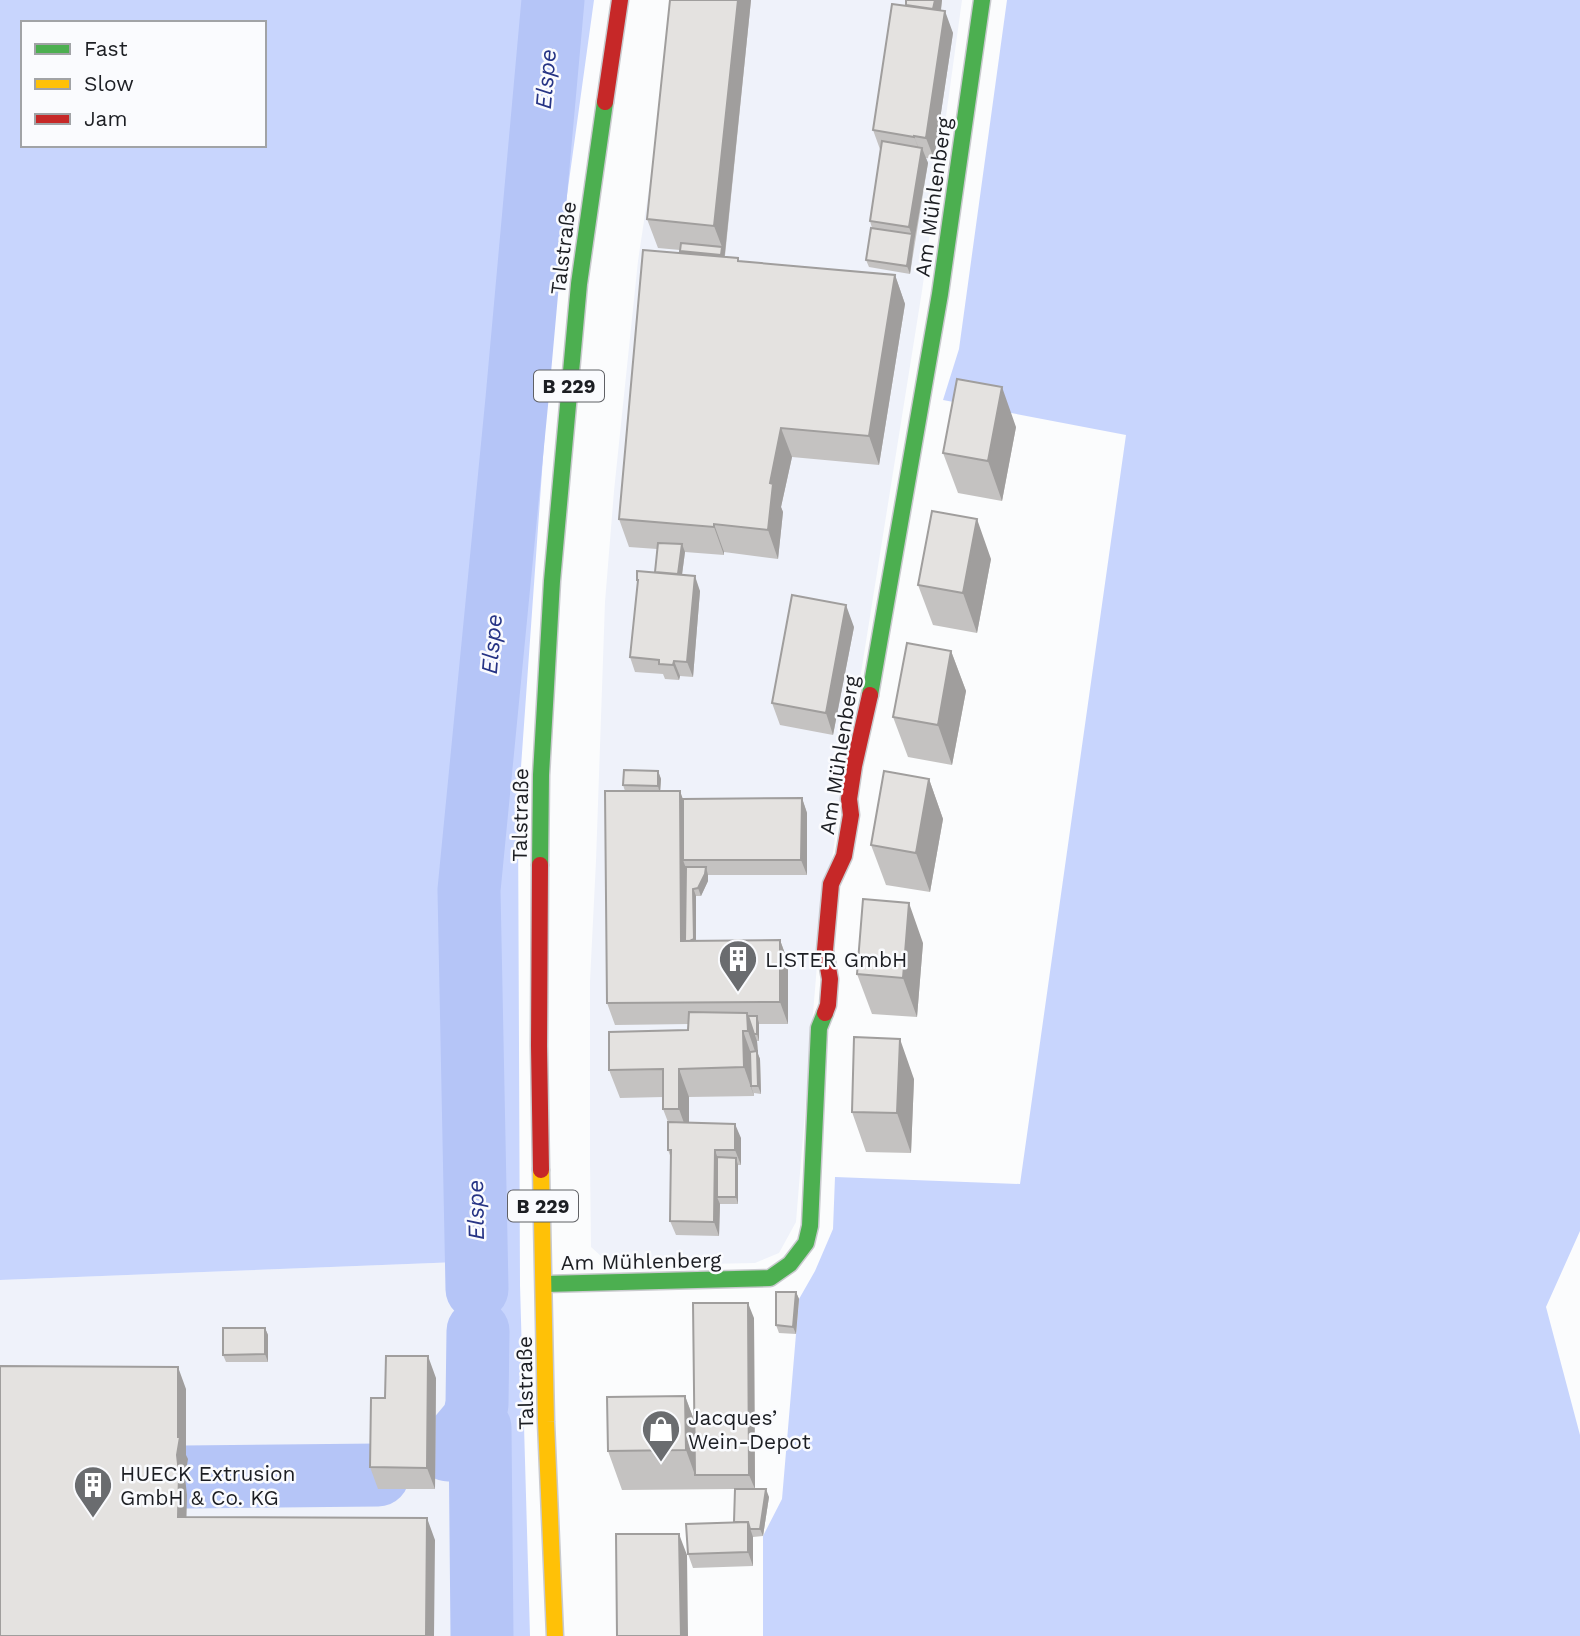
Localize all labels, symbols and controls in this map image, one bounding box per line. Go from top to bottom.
legend [21,21,266,147]
text: Fast [84,36,128,61]
water label: Elspe [530,48,562,110]
text: Slow [84,71,134,96]
text: Jam [84,106,127,131]
street label: Am Mühlenberg [909,115,957,278]
street label: Talstraße [545,200,581,296]
road number: B 229 [534,370,604,402]
water label: Elspe [476,613,508,675]
street label: Am Mühlenberg [814,673,864,836]
street label: Talstraße [507,768,533,862]
building icon: LISTER GmbH [717,938,759,993]
place label: LISTER GmbH [765,947,907,972]
water label: Elspe [462,1180,490,1240]
road number: B 229 [508,1190,578,1222]
street label: Am Mühlenberg [560,1247,722,1275]
street label: Talstraße [512,1336,538,1430]
place label: Jacques’ Wein-Depot [688,1405,811,1454]
shop icon: Jacques’ Wein-Depot [640,1408,682,1463]
place label: HUECK Extrusion GmbH & Co. KG [120,1461,296,1510]
building icon: HUECK Extrusion GmbH & Co. KG [72,1464,114,1519]

